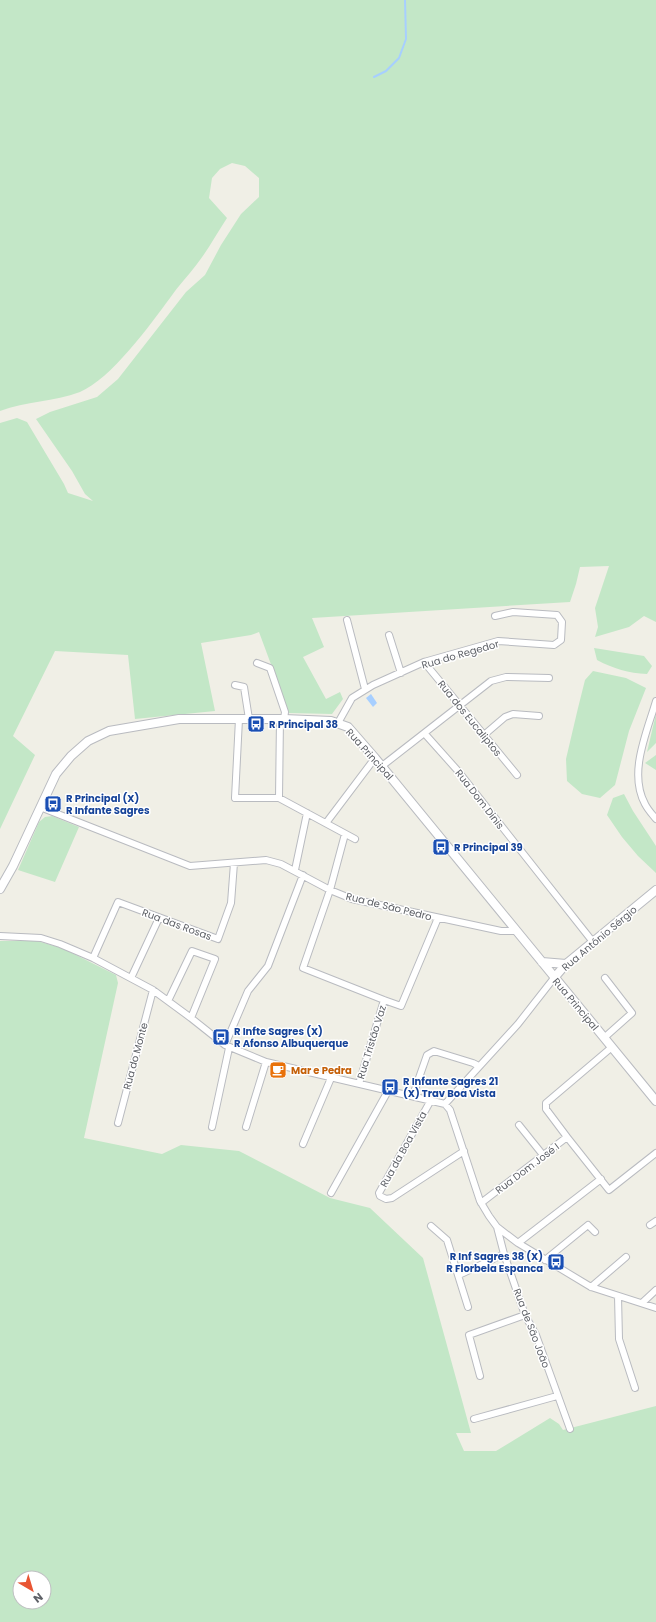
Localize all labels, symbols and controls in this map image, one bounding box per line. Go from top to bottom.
street label: Rua do Regedor [420,636,501,673]
street label: Rua dos Eucaliptos [434,677,505,760]
bus stop icon: R Principal 38 [246,714,266,734]
place label: R Principal 38 [269,717,338,732]
street label: Rua Principal [342,725,397,783]
street label: Rua Dom Dinis [452,766,508,832]
place label: R Principal (X) R Infante Sagres [66,791,150,818]
bus stop icon: R Principal (X) R Infante Sagres [43,794,63,814]
bus stop icon: R Principal 39 [431,837,451,857]
place label: R Principal 39 [454,840,523,855]
street label: Rua de São Pedro [344,889,433,924]
street label: Rua António Sérgio [558,902,640,974]
street label: Rua das Rosas [140,905,214,944]
street label: Rua Principal [549,975,602,1034]
street label: Rua Tristão Vaz [353,1003,390,1081]
street label: Rua do Monte [119,1021,152,1091]
place label: R Infte Sagres (X) R Afonso Albuquerque [234,1024,348,1051]
bus stop icon: R Infte Sagres (X) R Afonso Albuquerque [211,1027,231,1047]
cafe icon: Mar e Pedra [268,1060,288,1080]
place label: Mar e Pedra [291,1063,352,1078]
place label: R Infante Sagres 21 (X) Trav Boa Vista [403,1074,498,1101]
bus stop icon: R Infante Sagres 21 (X) Trav Boa Vista [380,1077,400,1097]
street label: Rua da Boa Vista [376,1108,431,1190]
street label: Rua Dom José I [492,1139,562,1197]
place label: R Inf Sagres 38 (X) R Florbela Espanca [446,1249,543,1276]
bus stop icon: R Inf Sagres 38 (X) R Florbela Espanca [546,1252,566,1272]
street label: Rua de São João [509,1286,554,1370]
north arrow [12,1570,52,1610]
text: N [30,1589,46,1607]

